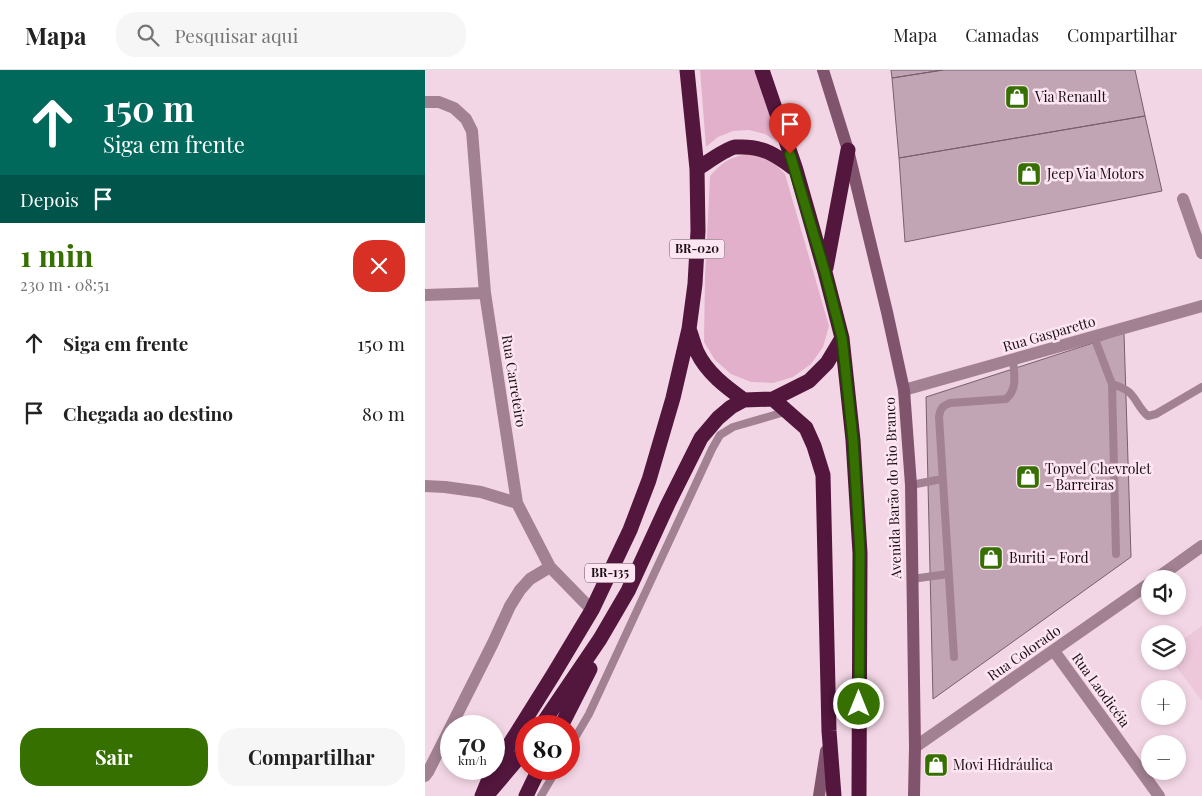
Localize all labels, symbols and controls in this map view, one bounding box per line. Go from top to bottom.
search box [116,12,466,57]
text: Mapa [25,19,86,51]
icon: search [134,21,162,49]
text: Pesquisar aqui [174,22,298,48]
text: Mapa [893,23,937,47]
text: Camadas [965,23,1039,47]
text: Compartilhar [1067,23,1177,47]
text: 150 m [103,84,194,131]
shop icon: Via Renault [1004,84,1030,110]
place label: Via Renault [1034,87,1107,106]
icon: ahead [20,90,85,155]
pin [769,103,811,154]
icon: arrive [776,110,804,138]
text: Siga em frente [103,129,245,159]
shop icon: Jeep Via Motors [1016,161,1042,187]
place label: Jeep Via Motors [1046,164,1144,183]
icon: arrive [89,185,117,213]
text: Depois [20,186,79,212]
text: 1 min [20,235,94,275]
button: close [353,240,405,292]
road number: BR-020 [669,240,725,258]
text: 230 m · 08:51 [20,274,110,295]
street label: Rua Gasparetto [1000,311,1098,356]
icon: ahead [20,329,48,357]
text: Siga em frente [63,330,188,356]
text: 150 m [357,330,405,356]
street label: Rua Carreteiro [498,333,531,429]
street label: Avenida Barão do Rio Branco [880,396,905,580]
icon: arrive [20,399,48,427]
text: Chegada ao destino [63,400,233,426]
text: 80 m [362,400,405,426]
place label: Topvel Chevrolet - Barreiras [1045,459,1152,494]
shop icon: Topvel Chevrolet - Barreiras [1015,464,1041,490]
shop icon: Buriti - Ford [978,545,1004,571]
place label: Buriti - Ford [1009,548,1089,567]
road number: BR-135 [585,563,635,582]
map controls [1141,570,1186,780]
button: sound [1141,570,1186,615]
street label: Rua Colorado [983,620,1064,685]
button: layers [1141,625,1186,670]
street label: Rua Laodicéia [1068,649,1135,731]
position arrow [832,677,884,729]
button: + [1141,680,1186,725]
speed limit sign: 80 [515,715,580,780]
text: 70 [459,725,486,758]
button: Sair [20,728,208,786]
button: Compartilhar [218,728,405,786]
button: − [1141,735,1186,780]
text: km/h [458,752,487,768]
shop icon: Movi Hidráulica [923,752,949,778]
place label: Movi Hidráulica [953,755,1053,774]

